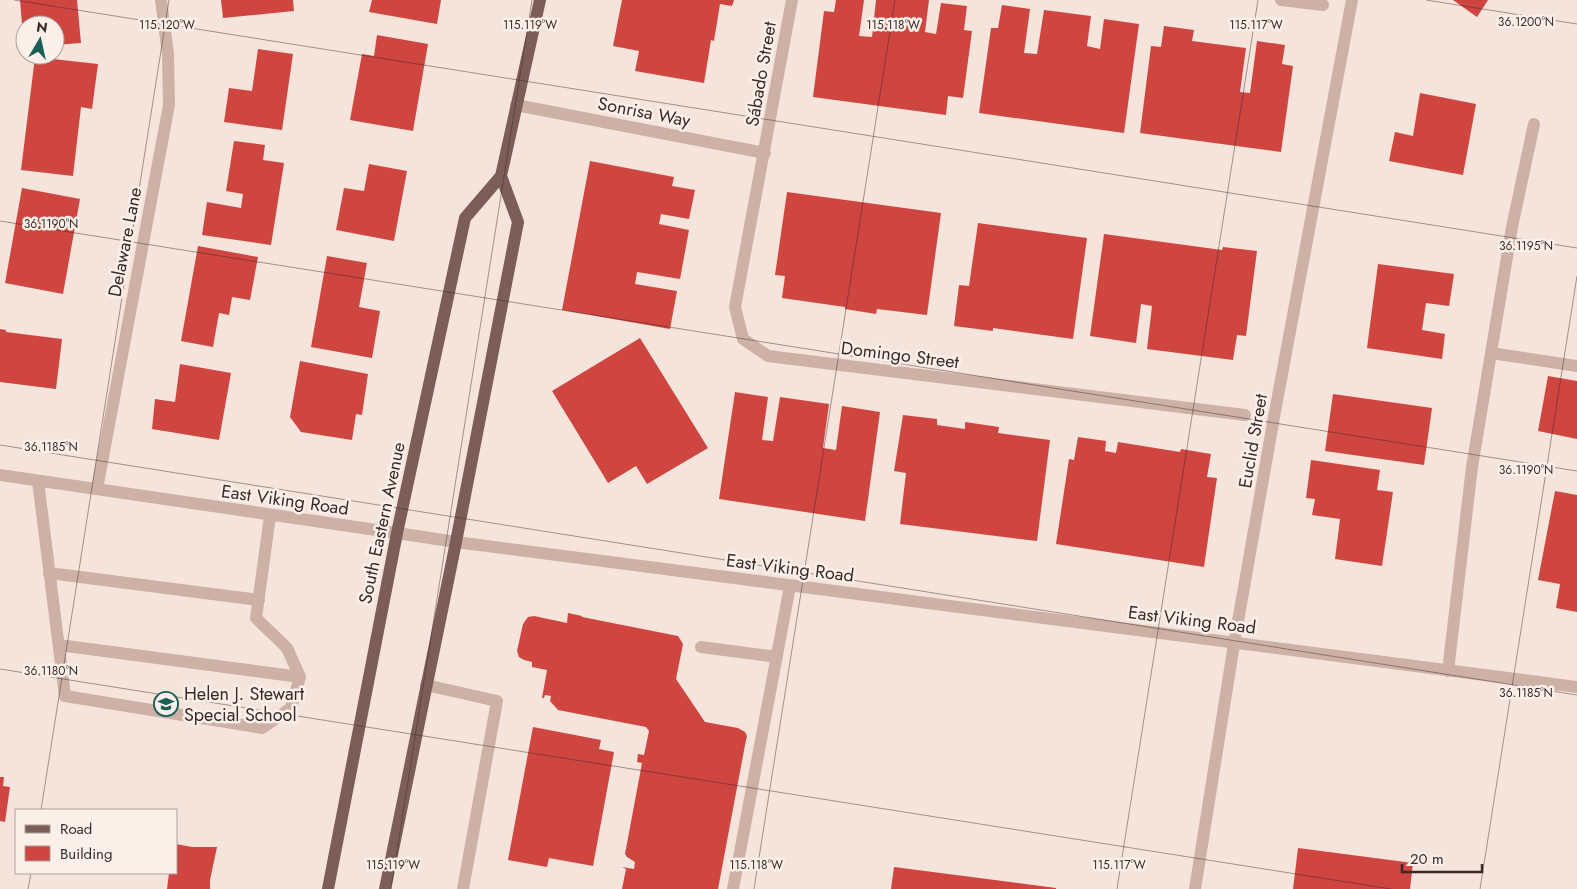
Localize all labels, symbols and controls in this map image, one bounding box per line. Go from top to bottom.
text: 36.1200°N [1498,13,1554,31]
north arrow [15,15,65,65]
text: N [35,16,49,38]
text: 115.120°W [139,16,195,34]
text: 115.119°W [503,16,557,34]
text: 115.118°W [866,16,920,34]
text: 115.117°W [1229,16,1283,34]
street label: Sábado Street [739,19,783,128]
street label: Sonrisa Way [595,90,693,134]
street label: Delaware Lane [102,185,148,299]
text: 36.1190°N [24,215,78,233]
text: 36.1195°N [1499,237,1553,255]
street label: Domingo Street [840,335,961,375]
street label: Euclid Street [1232,391,1274,490]
text: 36.1185°N [24,438,78,456]
street label: South Eastern Avenue [352,440,412,606]
text: 36.1190°N [1499,461,1553,479]
street label: East Viking Road [219,478,351,522]
street label: East Viking Road [725,547,855,589]
street label: East Viking Road [1127,599,1257,641]
text: 36.1180°N [24,662,78,680]
place label: Helen J. Stewart Special School [184,681,305,728]
text: 36.1185°N [1499,684,1553,702]
school or university icon: Helen J. Stewart Special School [153,691,179,717]
legend [15,809,178,874]
text: Road [60,818,92,840]
scale bar [1402,842,1482,874]
text: Building [60,843,112,865]
text: 20 m [1410,848,1444,870]
text: 115.119°W [366,856,420,874]
text: 115.118°W [729,856,783,874]
text: 115.117°W [1092,856,1146,874]

